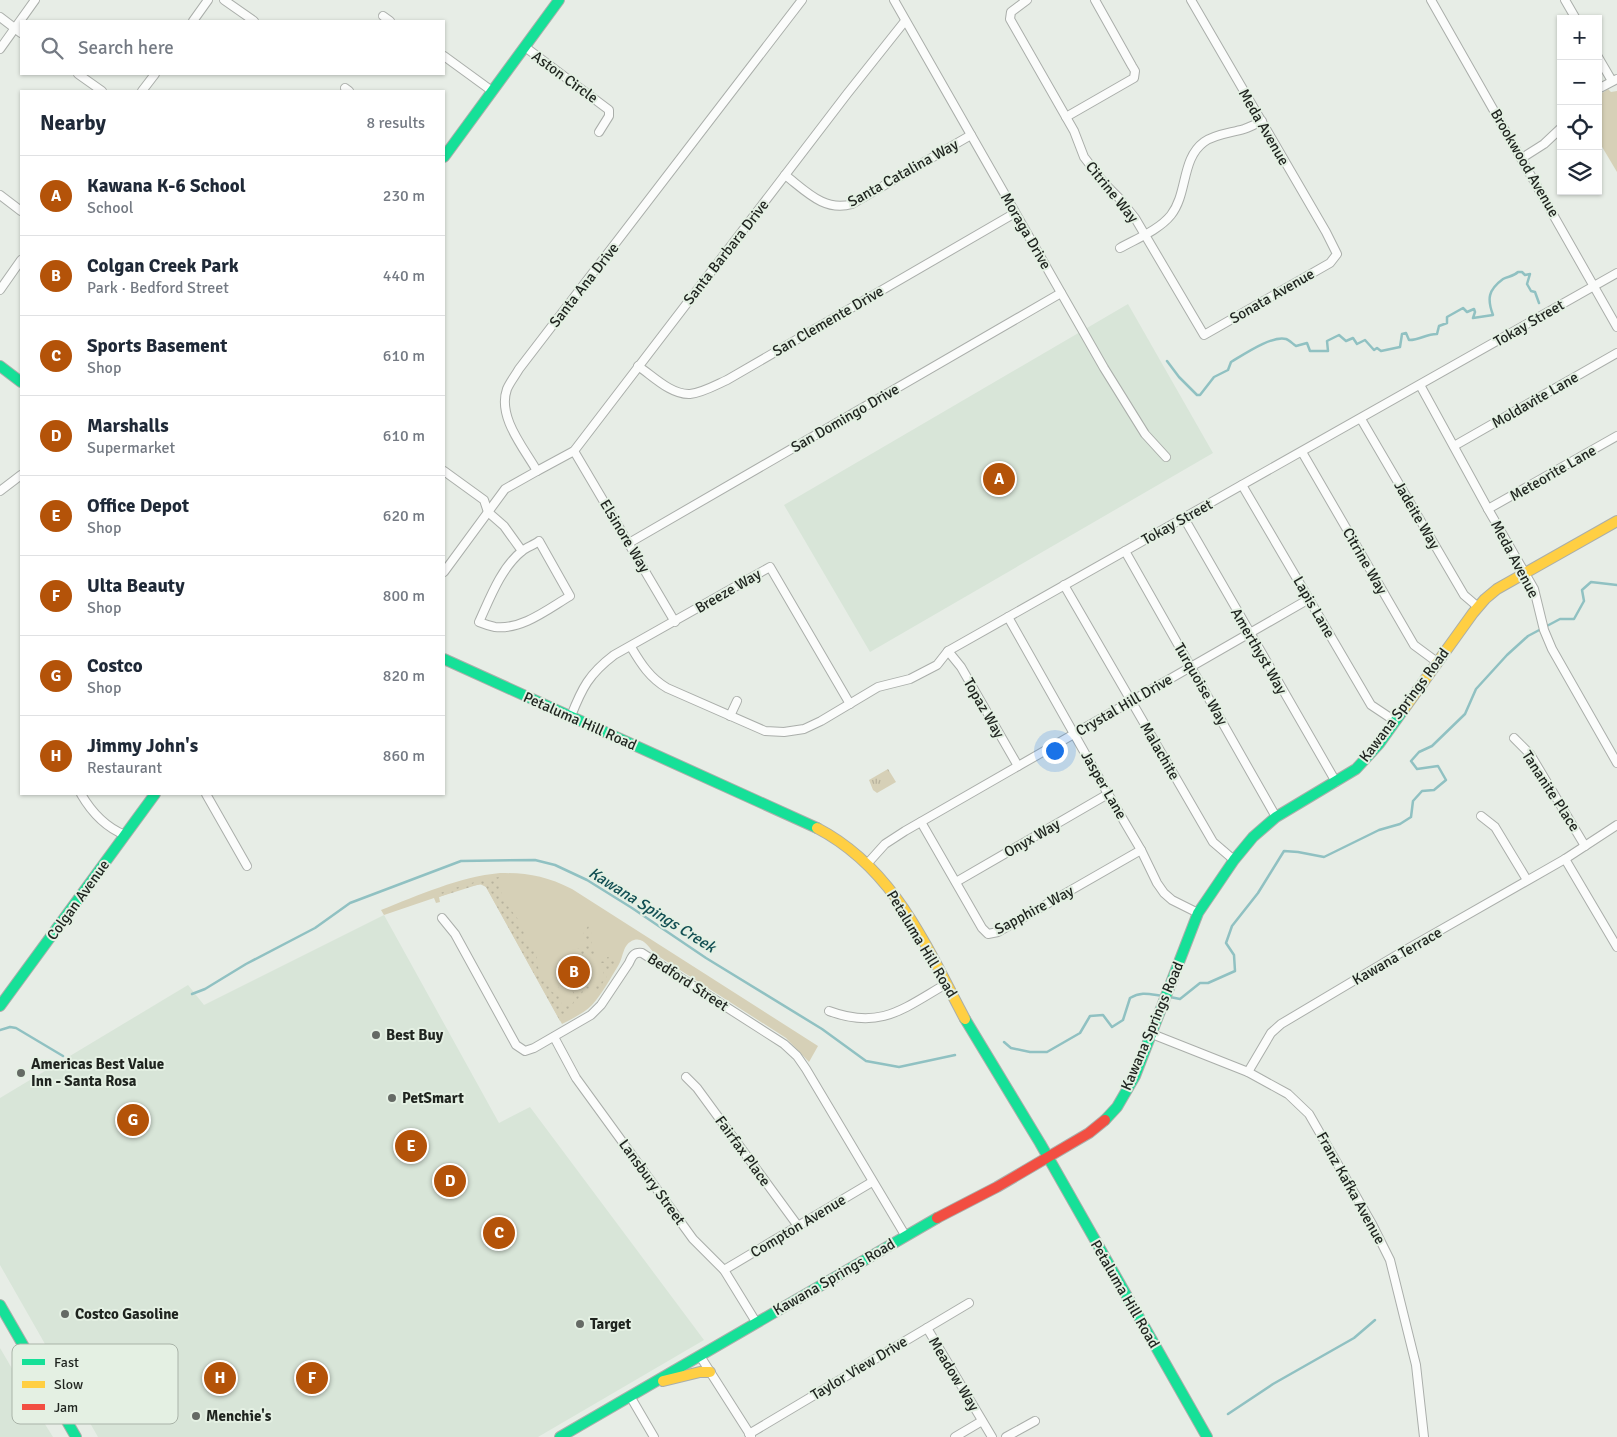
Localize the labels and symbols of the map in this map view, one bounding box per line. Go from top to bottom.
street label: Aston Circle [528,47,602,107]
street label: Meda Avenue [1235,86,1293,168]
street label: Brookwood Avenue [1487,106,1563,220]
street label: Santa Catalina Way [845,135,961,211]
street label: Citrine Way [1082,158,1142,226]
street label: Moraga Drive [997,190,1055,272]
street label: Santa Barbara Drive [680,196,772,308]
street label: Santa Ana Drive [545,239,623,331]
street label: Sonata Avenue [1226,264,1318,328]
street label: San Clemente Drive [769,282,887,360]
street label: Tokay Street [1491,296,1567,350]
street label: Moldavite Lane [1488,368,1582,432]
street label: San Domingo Drive [788,380,902,456]
street label: Meteorite Lane [1507,441,1599,505]
pin: A [983,460,1015,498]
street label: Jadeite Way [1390,478,1444,552]
street label: Tokay Street [1138,495,1216,549]
street label: Elsinore Way [596,496,654,576]
street label: Meda Avenue [1487,517,1543,601]
street label: Citrine Way [1339,525,1391,597]
street label: Breeze Way [692,565,764,617]
street label: Lapis Lane [1289,573,1339,641]
street label: Amerthyst Way [1227,605,1291,697]
street label: Turquoise Way [1170,640,1232,728]
street label: Kawana Springs Road [1355,644,1453,766]
street label: Crystal Hill Drive [1072,670,1176,740]
street label: Topaz Way [960,675,1008,741]
street label: Petaluma Hill Road [521,688,639,754]
street label: Malachite [1136,719,1184,783]
your location [1042,738,1068,764]
street label: Tananite Place [1518,747,1584,835]
street label: Jasper Lane [1077,748,1131,822]
street label: Onyx Way [1001,815,1063,861]
street label: Colgan Avenue [43,856,113,944]
water label: Kawana Spings Creek [585,863,721,958]
street label: Sapphire Way [991,882,1077,938]
street label: Petaluma Hill Road [883,887,961,1001]
street label: Kawana Terrace [1349,923,1445,989]
street label: Bedford Street [644,949,732,1015]
pin: B [558,953,590,991]
street label: Kawana Springs Road [1117,959,1187,1093]
place label: Best Buy [386,1026,444,1044]
marker: Best Buy [370,1029,382,1041]
place label: Americas Best Value Inn - Santa Rosa [31,1055,164,1090]
marker: Americas Best Value Inn - Santa Rosa [15,1067,27,1079]
place label: PetSmart [402,1089,464,1107]
marker: PetSmart [386,1092,398,1104]
pin: G [117,1101,149,1139]
street label: Fairfax Place [711,1112,775,1190]
pin: E [395,1127,427,1165]
street label: Franz Kafka Avenue [1313,1129,1389,1247]
street label: Lansbury Street [615,1136,689,1228]
pin: D [434,1162,466,1200]
street label: Compton Avenue [747,1190,849,1262]
pin: C [483,1214,515,1252]
street label: Kawana Springs Road [770,1235,898,1319]
street label: Petaluma Hill Road [1087,1237,1163,1351]
place label: Costco Gasoline [75,1305,179,1323]
marker: Costco Gasoline [59,1308,71,1320]
place label: Target [590,1315,632,1333]
marker: Target [574,1318,586,1330]
street label: Taylor View Drive [808,1332,910,1404]
street label: Meadow Way [925,1334,983,1414]
legend [12,1344,178,1424]
text: Fast [54,1354,79,1371]
pin: H [204,1359,236,1397]
pin: F [296,1359,328,1397]
text: Slow [54,1376,83,1393]
text: Jam [54,1399,78,1416]
place label: Menchie's [206,1407,272,1425]
marker: Menchie's [190,1410,202,1422]

